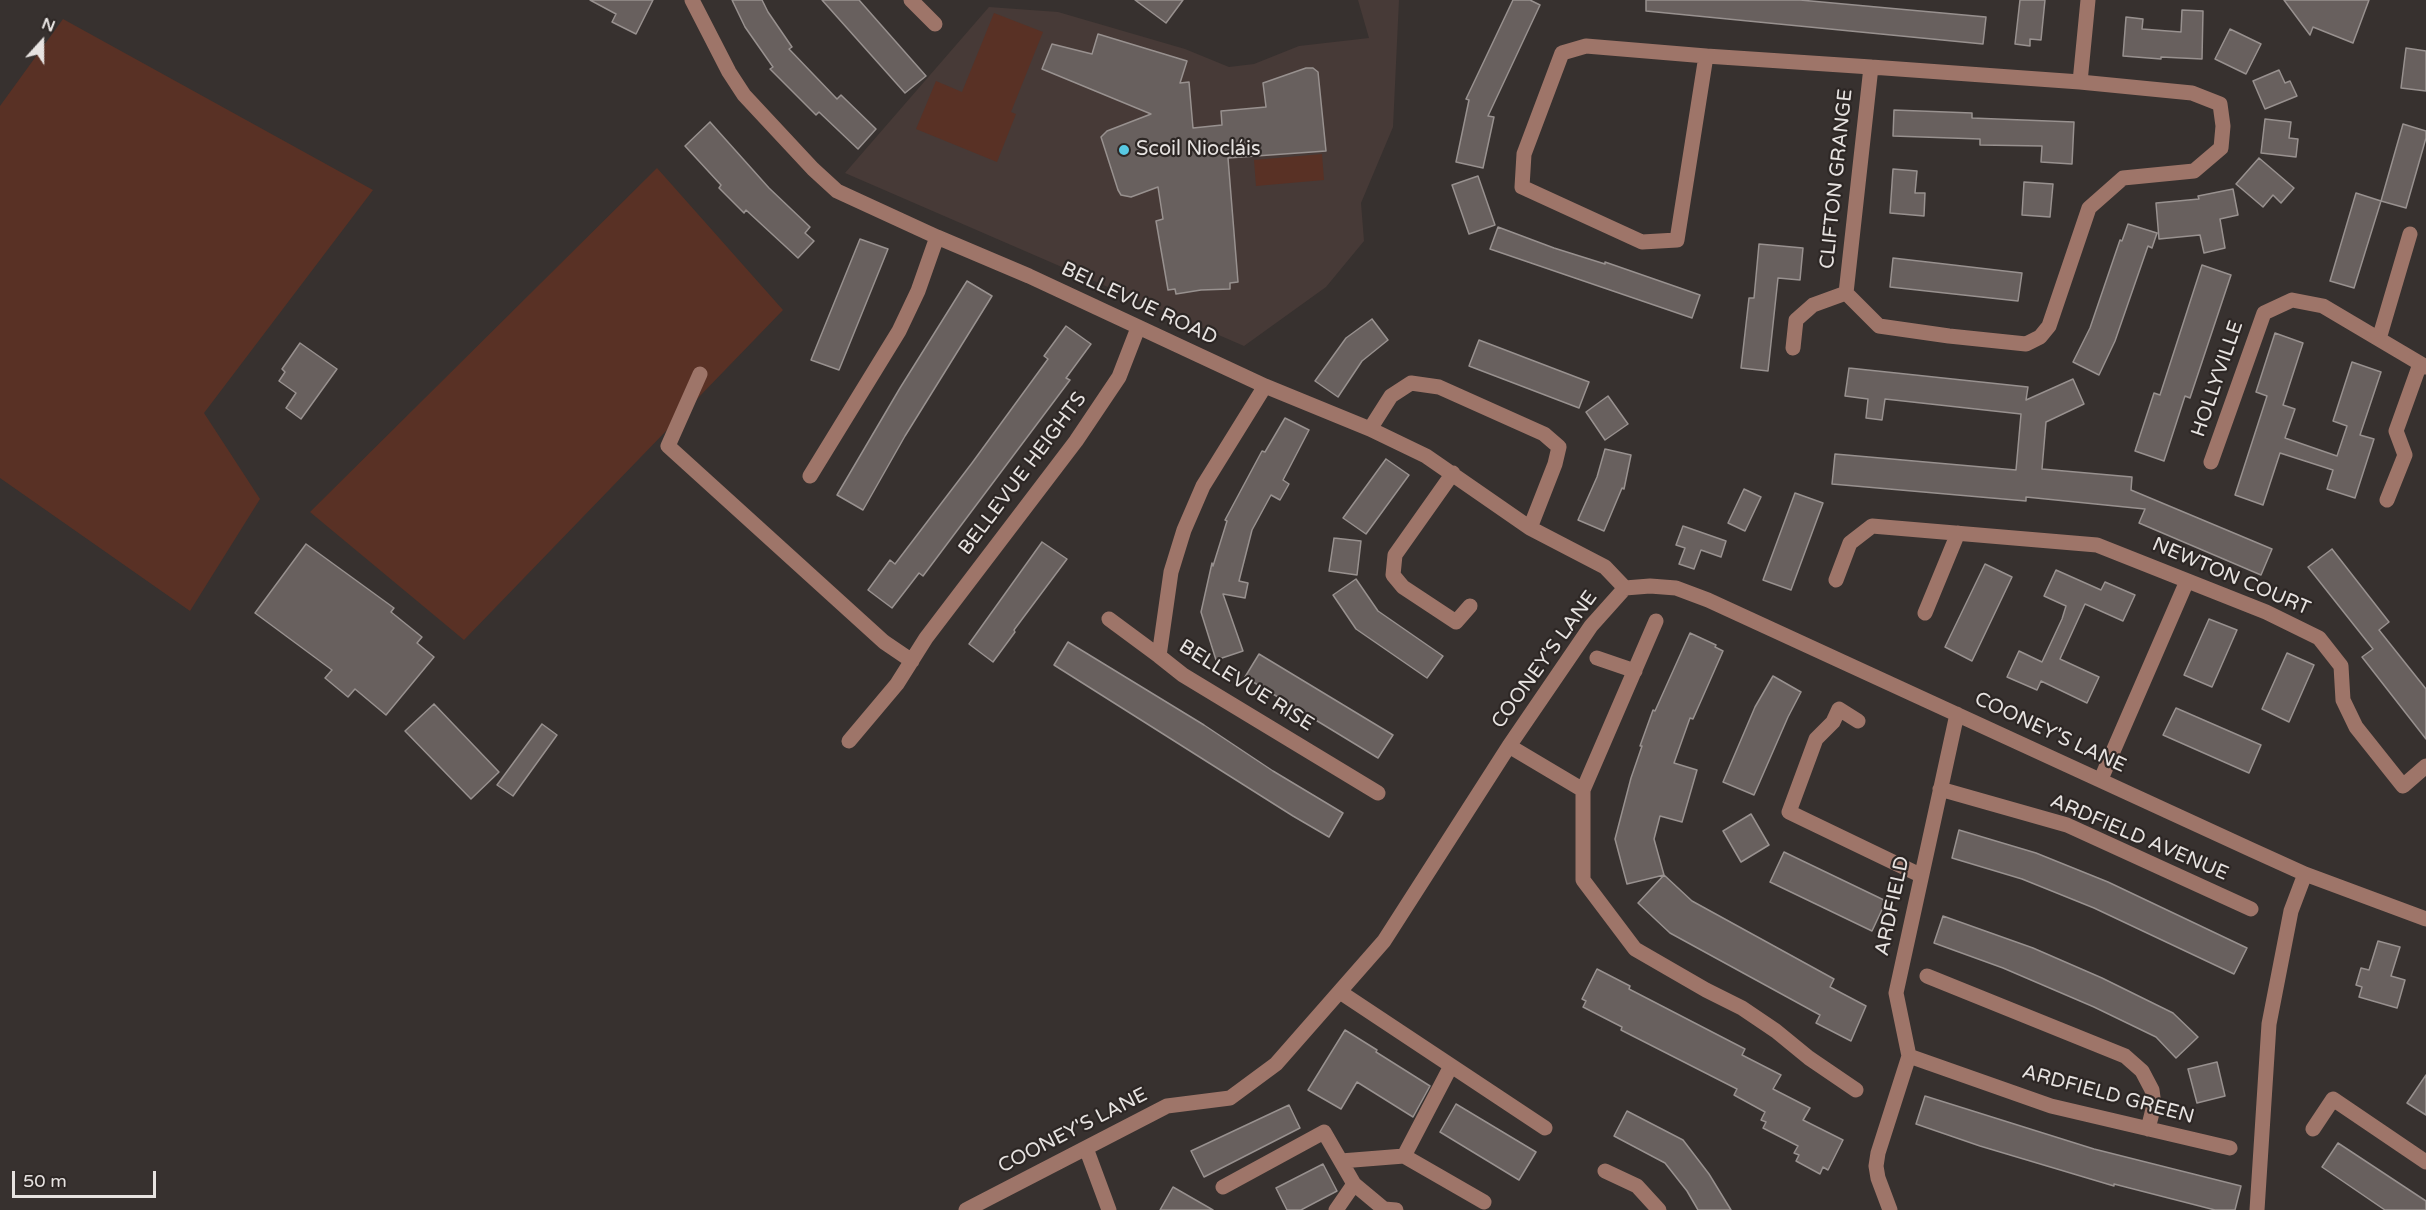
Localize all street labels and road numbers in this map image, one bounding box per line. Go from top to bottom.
street label: CLIFTON GRANGE [1816,88,1858,270]
street label: BELLEVUE ROAD [1057,257,1221,351]
street label: HOLLYVILLE [2187,318,2249,440]
street label: BELLEVUE HEIGHTS [954,388,1092,560]
street label: NEWTON COURT [2148,533,2314,621]
street label: COONEY'S LANE [1487,586,1603,734]
street label: BELLEVUE RISE [1174,635,1318,737]
street label: COONEY'S LANE [1970,687,2130,779]
street label: ARDFIELD AVENUE [2046,790,2232,886]
street label: ARDFIELD [1871,854,1915,958]
street label: ARDFIELD GREEN [2019,1060,2197,1130]
street label: COONEY'S LANE [994,1083,1152,1179]

